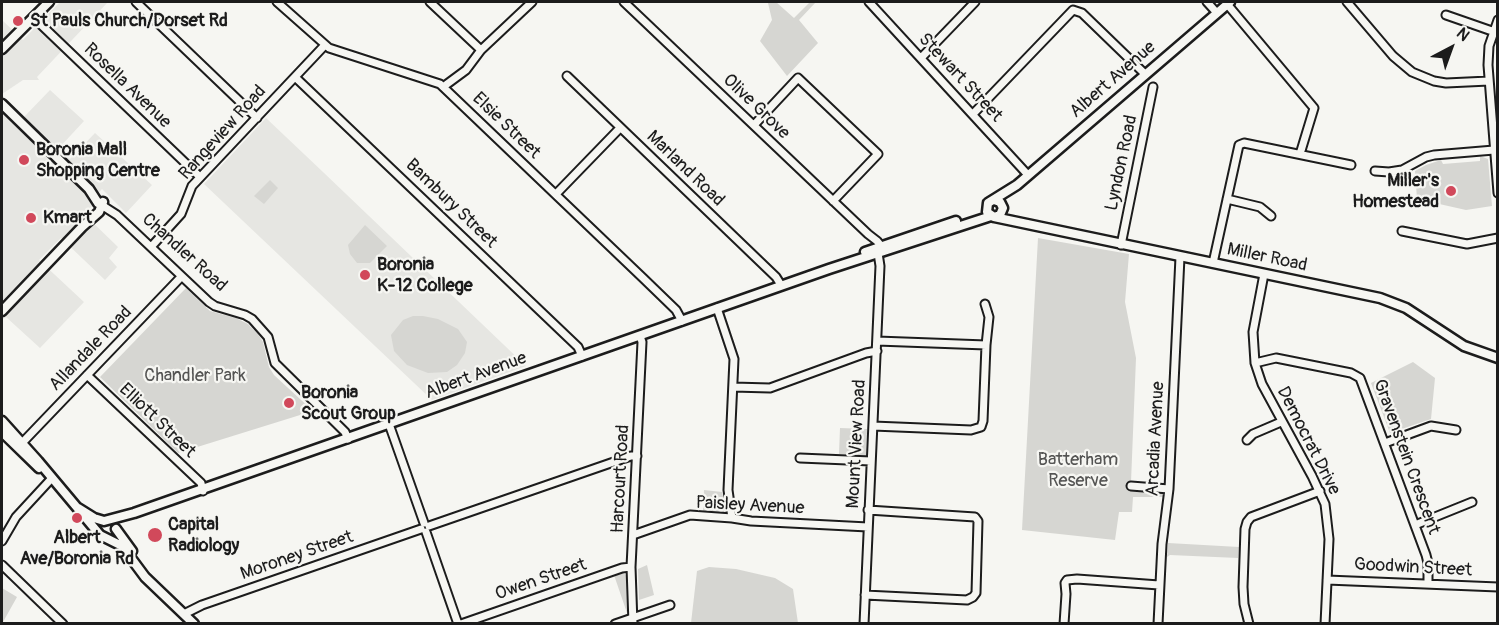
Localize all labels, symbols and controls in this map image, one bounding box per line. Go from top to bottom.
place label: St Pauls Church/Dorset Rd [30,10,228,32]
marker: St Pauls Church/Dorset Rd [11,14,25,28]
north arrow [1421,18,1481,78]
text: N [1452,23,1473,46]
street label: Stewart Street [913,29,1007,127]
street label: Albert Avenue [1066,37,1160,123]
street label: Rosella Avenue [79,39,175,133]
street label: Olive Grove [718,70,794,144]
street label: Rangeview Road [175,81,271,185]
street label: Elsie Street [467,88,545,164]
street label: Lyndon Road [1101,113,1143,213]
street label: Marland Road [642,126,728,212]
place label: Boronia Mall Shopping Centre [36,139,160,182]
marker: Boronia Mall Shopping Centre [17,153,31,167]
street label: Bambury Street [401,155,501,253]
place label: Miller's Homestead [1352,170,1439,213]
marker: Miller's Homestead [1444,184,1458,198]
place label: Kmart [43,207,92,229]
street label: Chandler Road [137,209,231,297]
marker: Kmart [24,211,38,225]
street label: Miller Road [1225,239,1309,277]
place label: Boronia K-12 College [377,254,473,296]
marker: Boronia K-12 College [358,268,372,282]
street label: Allandale Road [45,302,137,396]
street label: Albert Avenue [422,348,530,404]
park label: Chandler Park [144,365,246,387]
street label: Gravenstein Crescent [1368,376,1444,538]
street label: Elliott Street [114,379,200,463]
street label: Mount View Road [843,379,871,509]
street label: Arcadia Avenue [1142,381,1170,497]
place label: Boronia Scout Group [301,382,396,424]
street label: Democrat Drive [1271,383,1345,499]
marker: Boronia Scout Group [282,396,296,410]
street label: Harcourt Road [607,424,635,534]
park label: Batterham Reserve [1038,449,1118,492]
street label: Paisley Avenue [695,492,805,520]
marker: Albert Ave/Boronia Rd [70,511,84,525]
place label: Capital Radiology [168,514,239,556]
marker: Capital Radiology [146,526,164,544]
place label: Albert Ave/Boronia Rd [20,527,134,570]
street label: Moroney Street [238,527,356,585]
street label: Owen Street [493,554,589,606]
street label: Goodwin Street [1353,554,1473,582]

